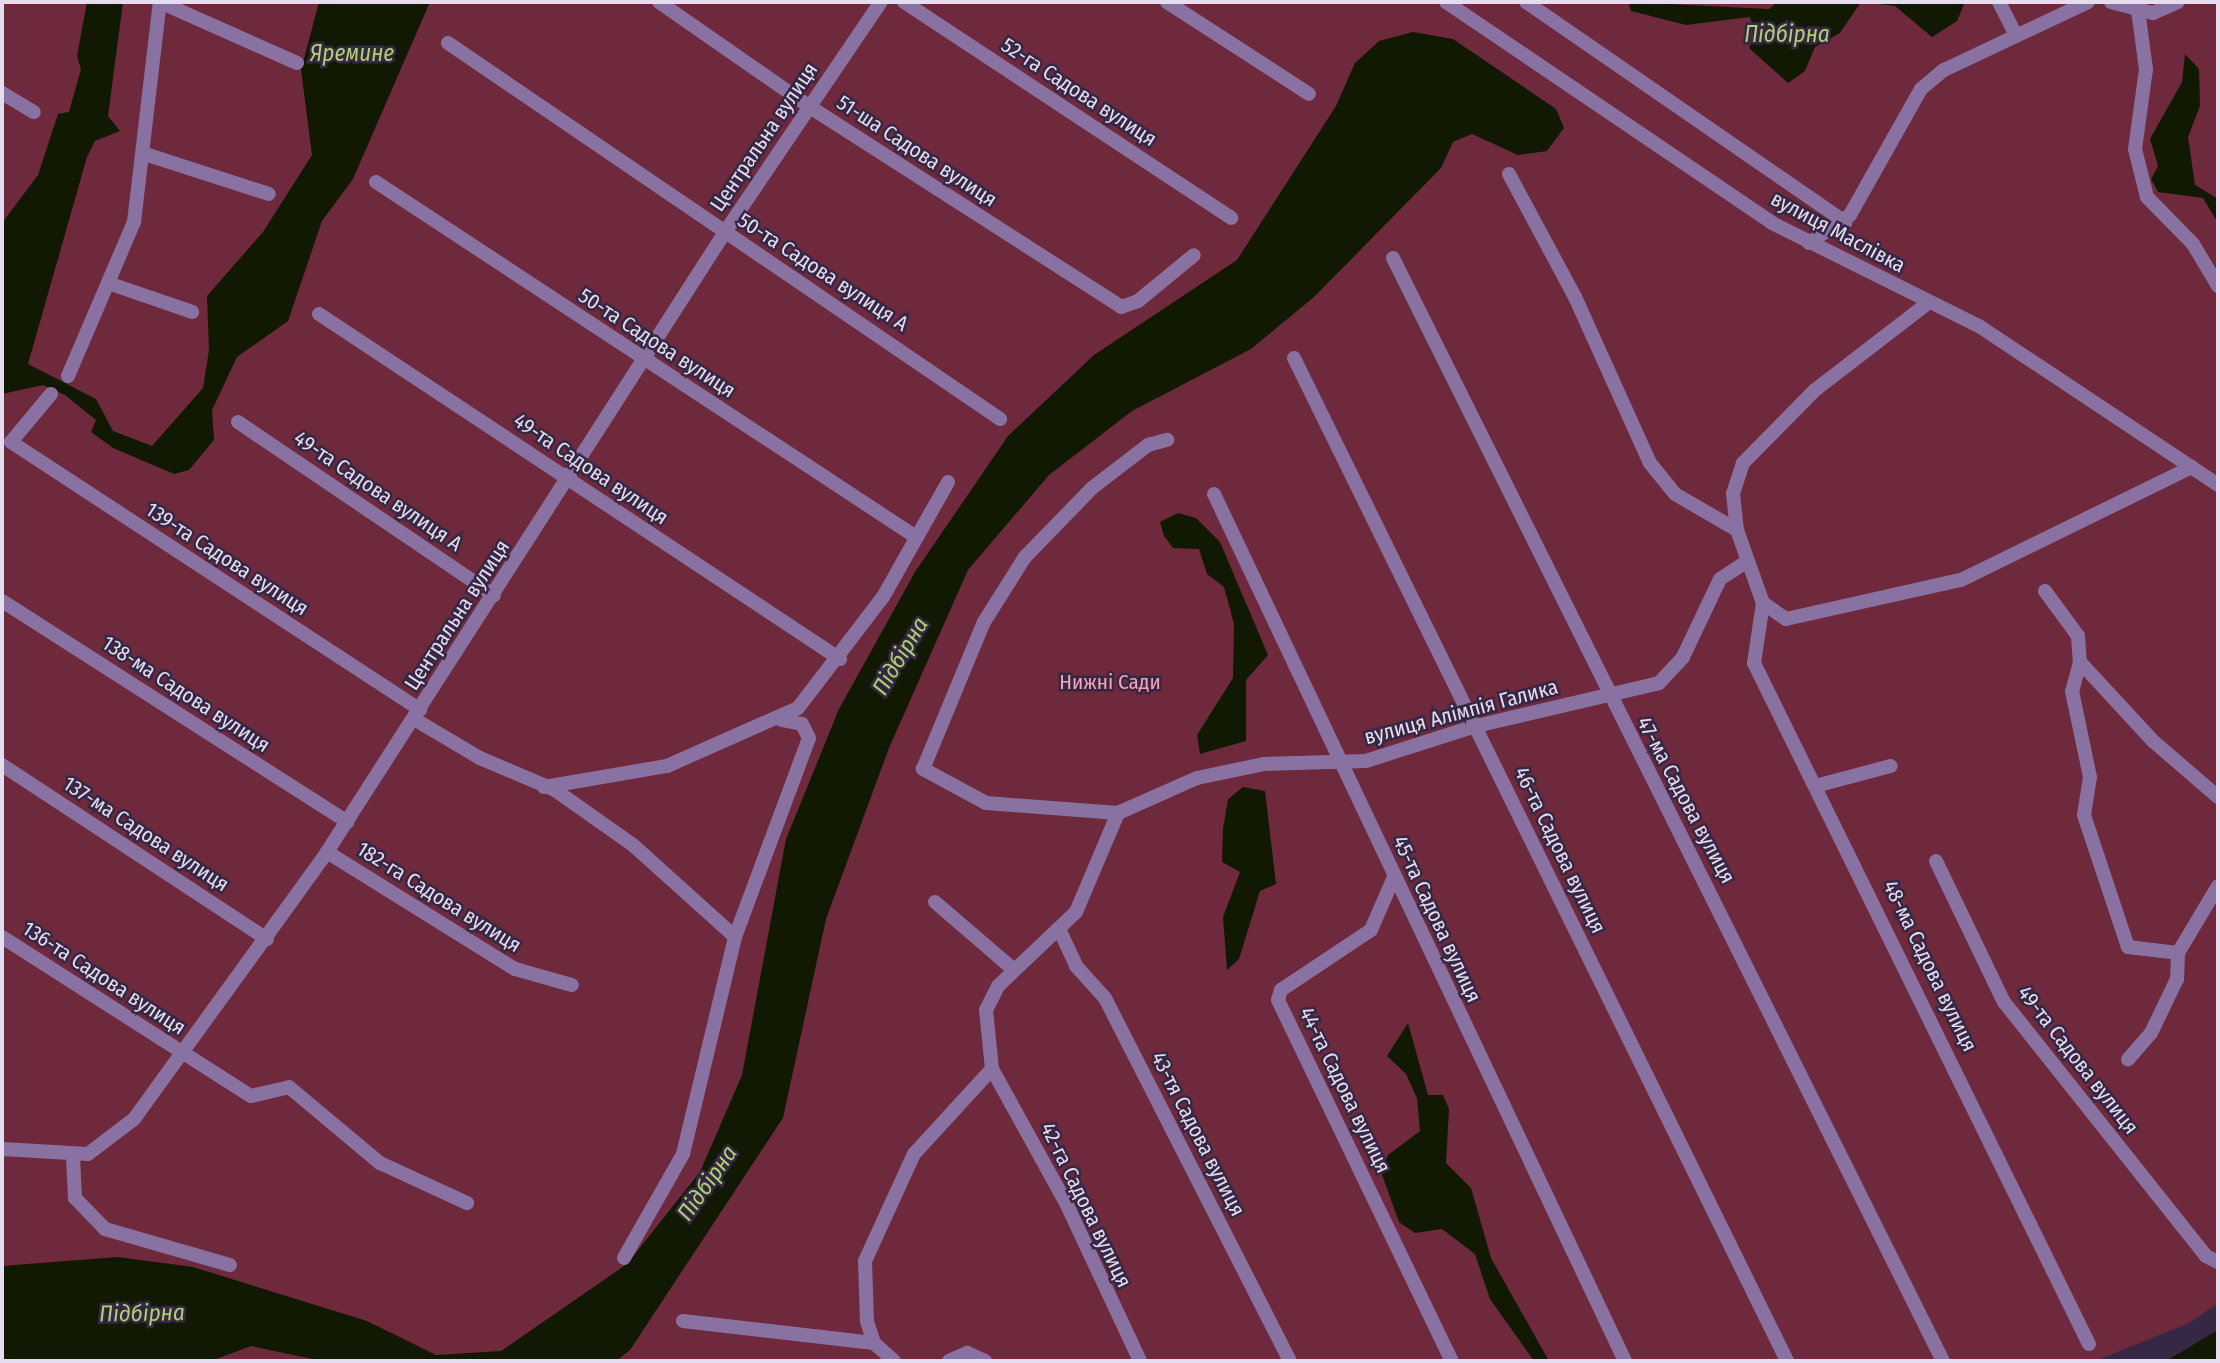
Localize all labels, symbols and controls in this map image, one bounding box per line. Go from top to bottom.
water label: Підбірна [1744,20,1830,48]
street label: 52-га Садова вулиця [997,32,1161,152]
water label: Яремине [310,39,394,67]
street label: Центральна вулиця [705,58,823,216]
street label: 51-ша Садова вулиця [832,90,1002,212]
street label: вулиця Маслівка [1766,186,1910,278]
street label: 50-та Садова вулиця А [733,208,913,336]
street label: 50-та Садова вулиця [574,283,740,403]
street label: 49-та Садова вулиця [509,408,673,530]
street label: 49-та Садова вулиця А [289,425,467,557]
street label: 139-та Садова вулиця [141,497,313,621]
street label: Центральна вулиця [399,535,515,695]
water label: Підбірна [866,612,934,700]
street label: 138-ма Садова вулиця [97,630,275,758]
park label: Нижні Сади [1059,669,1161,695]
street label: вулиця Алімпія Галика [1361,674,1561,750]
street label: 47-ма Садова вулиця [1631,712,1741,888]
street label: 46-та Садова вулиця [1509,763,1611,937]
street label: 137-ма Садова вулиця [58,771,234,897]
street label: 45-та Садова вулиця [1387,832,1487,1006]
street label: 182-га Садова вулиця [352,836,526,958]
street label: 48-ма Садова вулиця [1878,876,1982,1056]
street label: 136-та Садова вулиця [18,916,190,1040]
street label: 49-та Садова вулиця [2012,981,2144,1139]
street label: 44-та Садова вулиця [1294,1003,1396,1177]
street label: 43-тя Садова вулиця [1146,1048,1250,1220]
street label: 42-га Садова вулиця [1035,1118,1137,1292]
water label: Підбірна [671,1140,743,1226]
water label: Підбірна [99,1298,185,1328]

